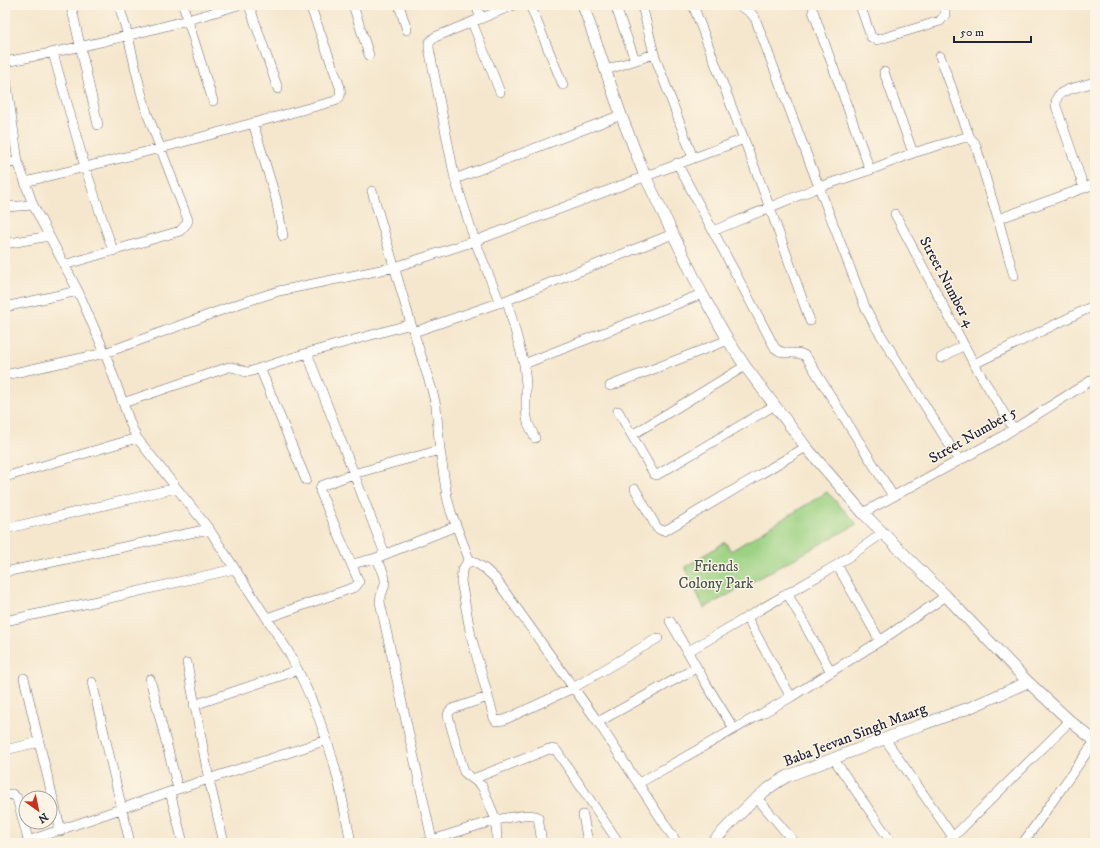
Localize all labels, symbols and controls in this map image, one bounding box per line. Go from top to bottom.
scale bar [954,18,1031,44]
text: 50 m [960,25,984,40]
street label: Street Number 4 [915,233,979,331]
street label: Street Number 5 [926,402,1021,468]
park label: Friends Colony Park [678,557,754,593]
street label: Baba Jeevan Singh Maarg [781,699,930,771]
north arrow [18,790,58,830]
text: N [35,809,51,826]

